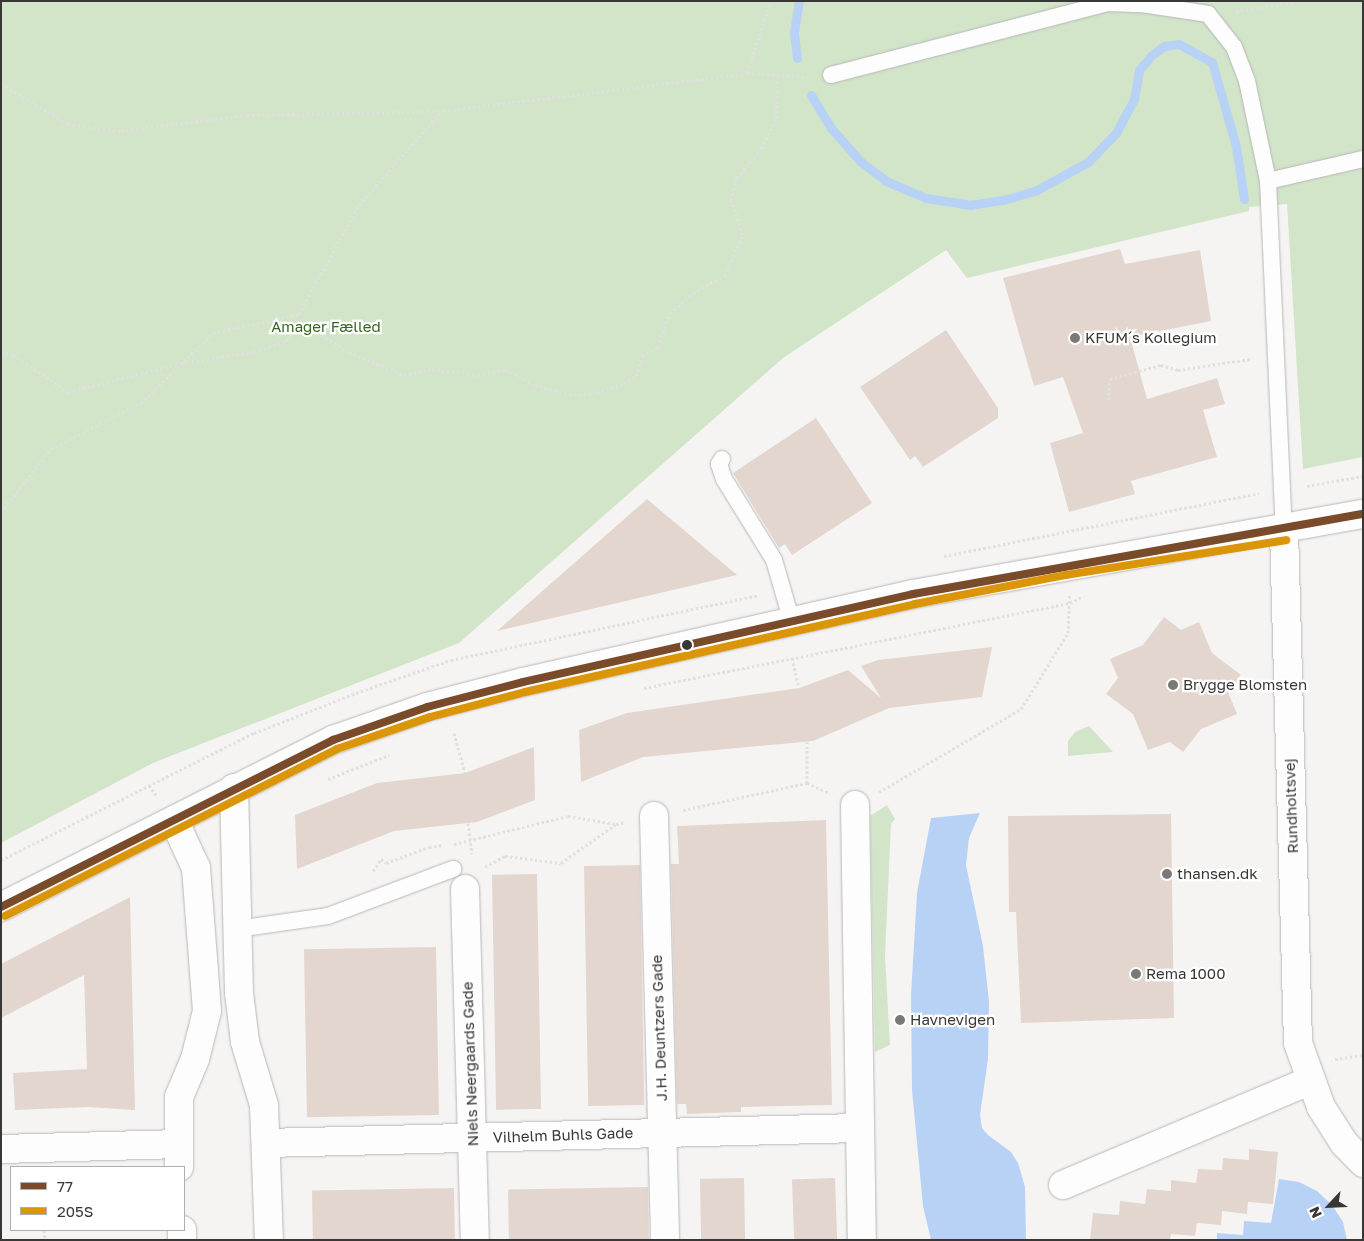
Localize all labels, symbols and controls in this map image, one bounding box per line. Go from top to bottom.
park label: Amager Fælled [271,318,381,336]
place label: KFUM´s Kollegium [1085,329,1217,347]
marker: KFUM´s Kollegium [1069,332,1081,344]
unlabelled marker [682,640,692,650]
place label: Brygge Blomsten [1183,676,1307,694]
marker: Brygge Blomsten [1167,679,1179,691]
street label: Rundholtsvej [1280,758,1302,854]
place label: thansen.dk [1177,865,1258,883]
marker: thansen.dk [1161,868,1173,880]
street label: J.H. Deuntzers Gade [647,954,671,1102]
place label: Rema 1000 [1146,965,1225,983]
marker: Rema 1000 [1130,968,1142,980]
street label: Niels Neergaards Gade [458,981,482,1147]
place label: Havnevigen [910,1011,995,1029]
marker: Havnevigen [894,1014,906,1026]
street label: Vilhelm Buhls Gade [493,1124,633,1146]
legend [10,1166,185,1231]
text: 77 [57,1177,73,1195]
north arrow [1304,1181,1354,1231]
text: 205S [57,1202,93,1220]
text: N [1305,1204,1325,1221]

